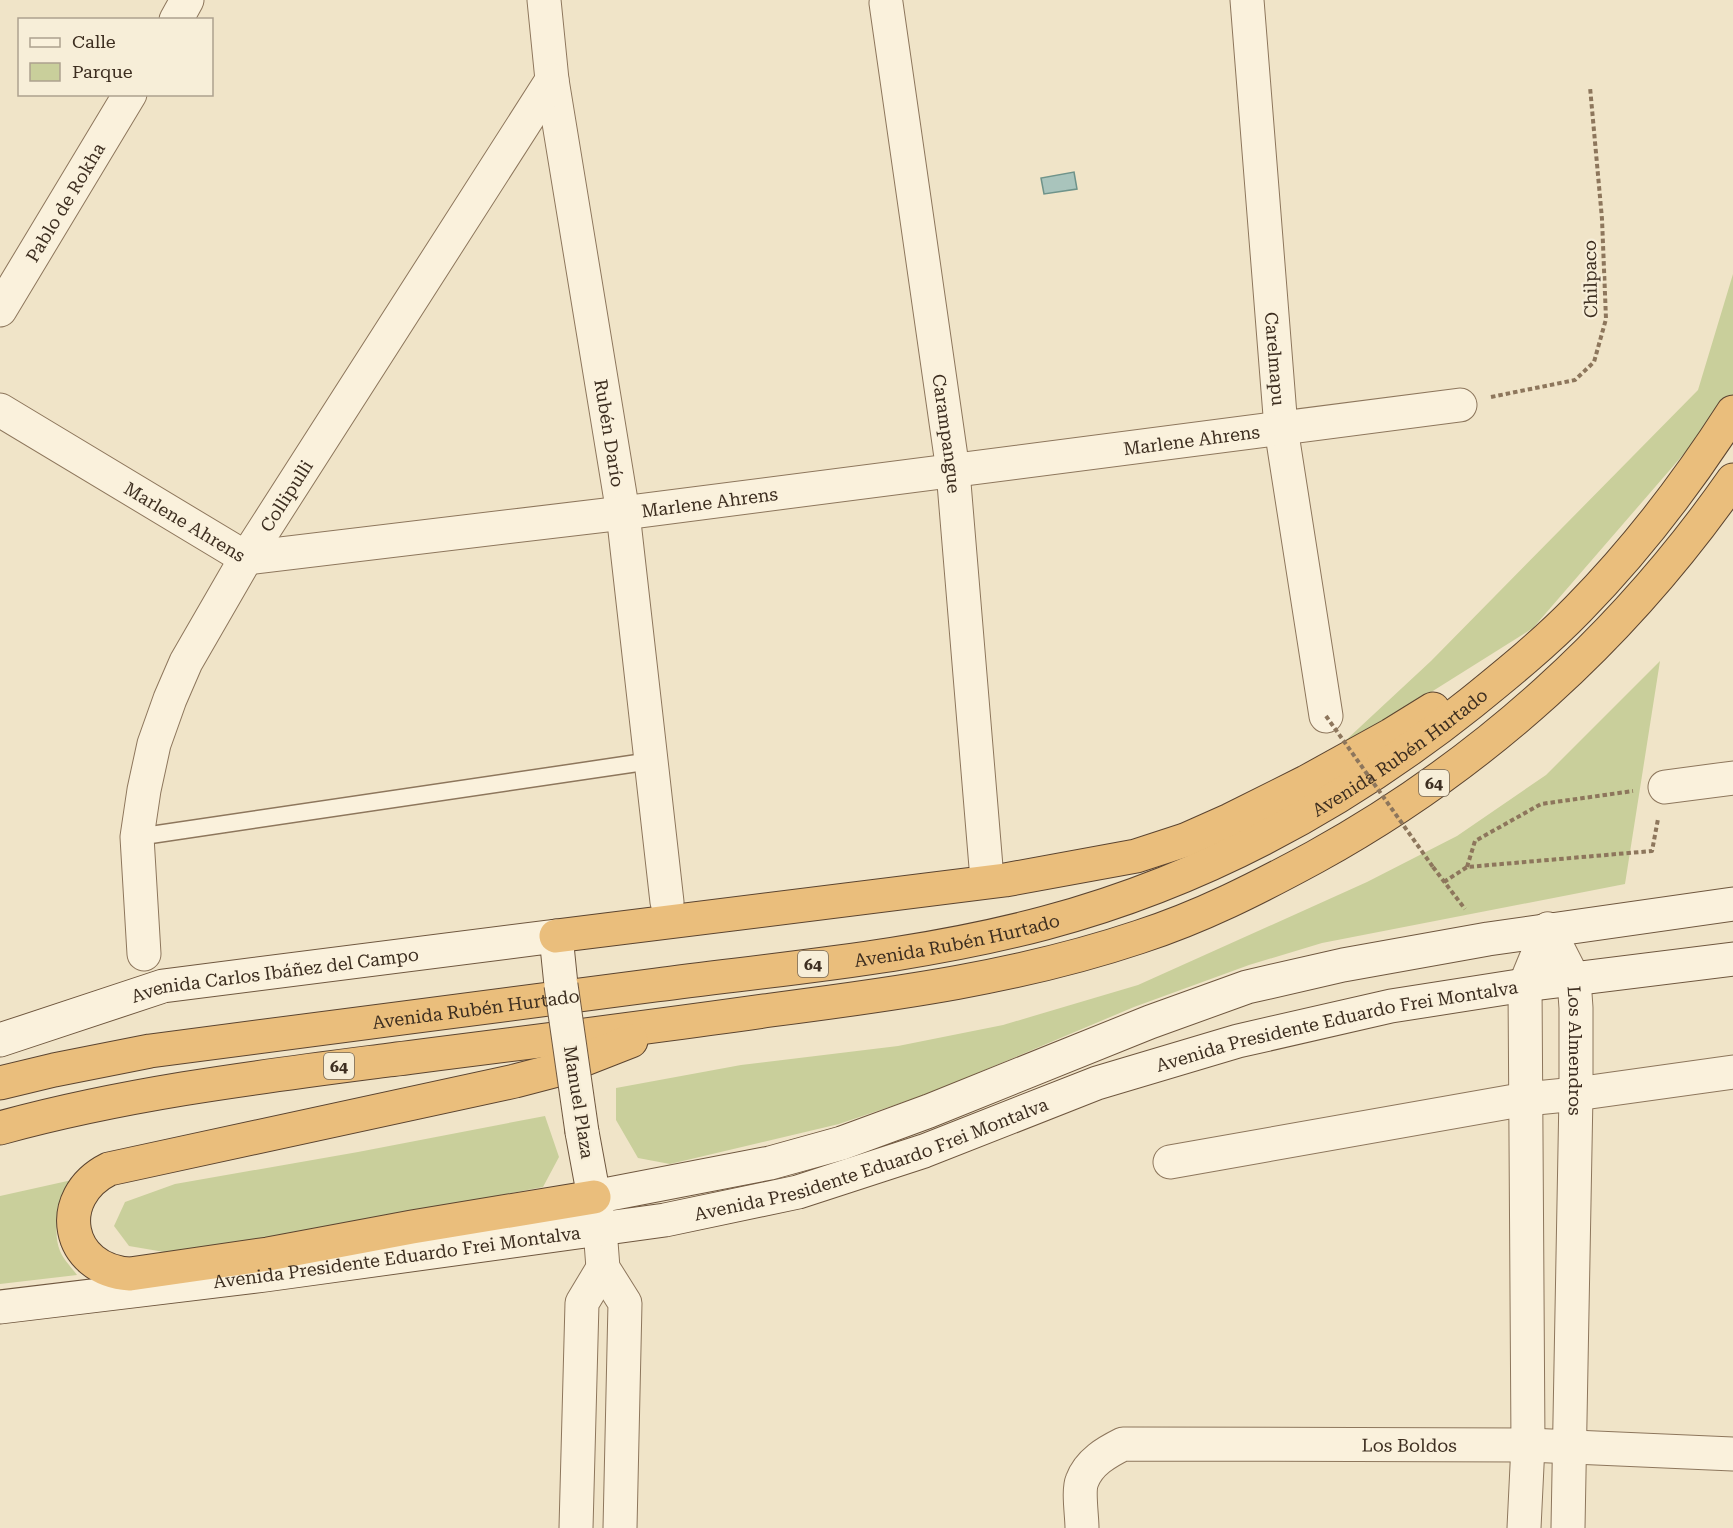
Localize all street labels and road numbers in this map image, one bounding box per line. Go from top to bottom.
street label: Pablo de Rokha [21,138,109,265]
street label: Chilpaco [1579,240,1601,318]
street label: Carelmapu [1261,311,1290,407]
street label: Carampangue [929,373,965,494]
street label: Rubén Darío [591,377,629,488]
street label: Marlene Ahrens [1122,420,1261,459]
street label: Collipulli [255,456,317,535]
street label: Marlene Ahrens [121,477,249,566]
street label: Marlene Ahrens [640,483,779,521]
street label: Avenida Rubén Hurtado [1308,684,1491,820]
road number: 64 [1419,770,1449,796]
street label: Avenida Rubén Hurtado [853,909,1062,970]
street label: Avenida Carlos Ibáñez del Campo [128,943,420,1006]
road number: 64 [798,951,828,977]
street label: Avenida Presidente Eduardo Frei Montalva [1153,976,1519,1075]
street label: Avenida Rubén Hurtado [371,985,581,1032]
street label: Los Almendros [1564,985,1587,1116]
street label: Manuel Plaza [560,1044,598,1160]
road number: 64 [324,1053,354,1079]
street label: Avenida Presidente Eduardo Frei Montalva [692,1093,1051,1224]
street label: Avenida Presidente Eduardo Frei Montalva [212,1221,582,1292]
street label: Los Boldos [1361,1434,1457,1455]

